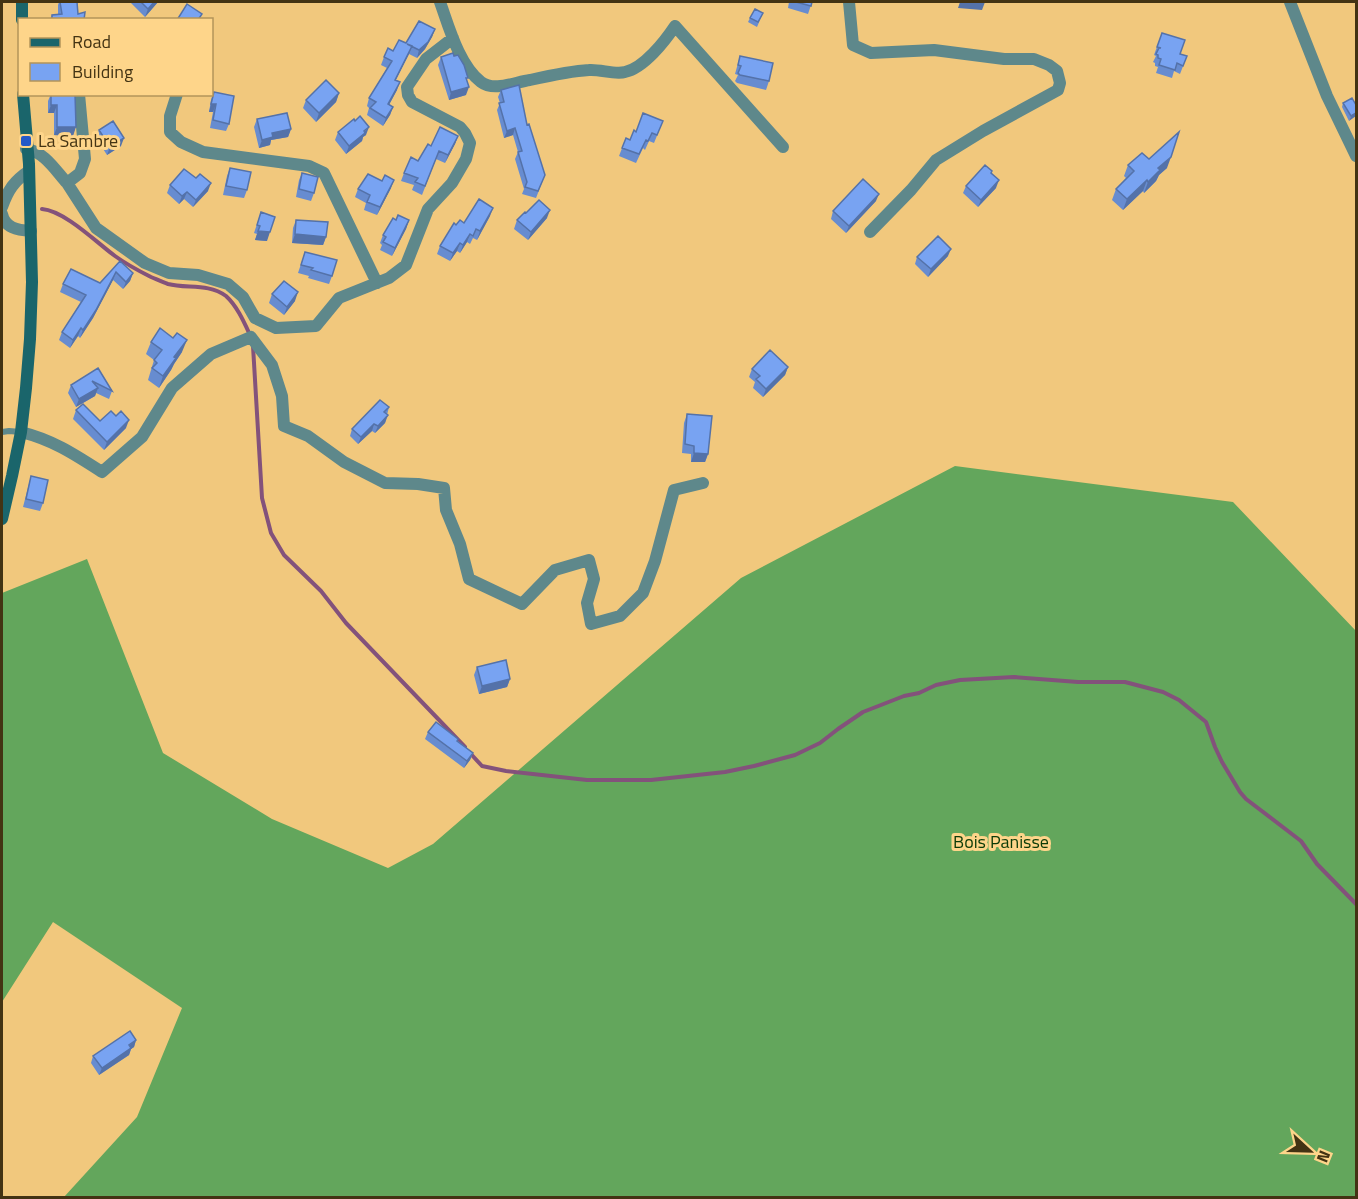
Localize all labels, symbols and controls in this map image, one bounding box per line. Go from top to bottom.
legend [18,18,213,96]
text: Road [72,28,111,55]
text: Building [72,58,133,85]
place label: La Sambre [38,127,118,154]
marker: La Sambre [19,134,33,148]
park label: Bois Panisse [953,828,1049,855]
north arrow [1280,1121,1340,1181]
text: N [1311,1147,1337,1166]

